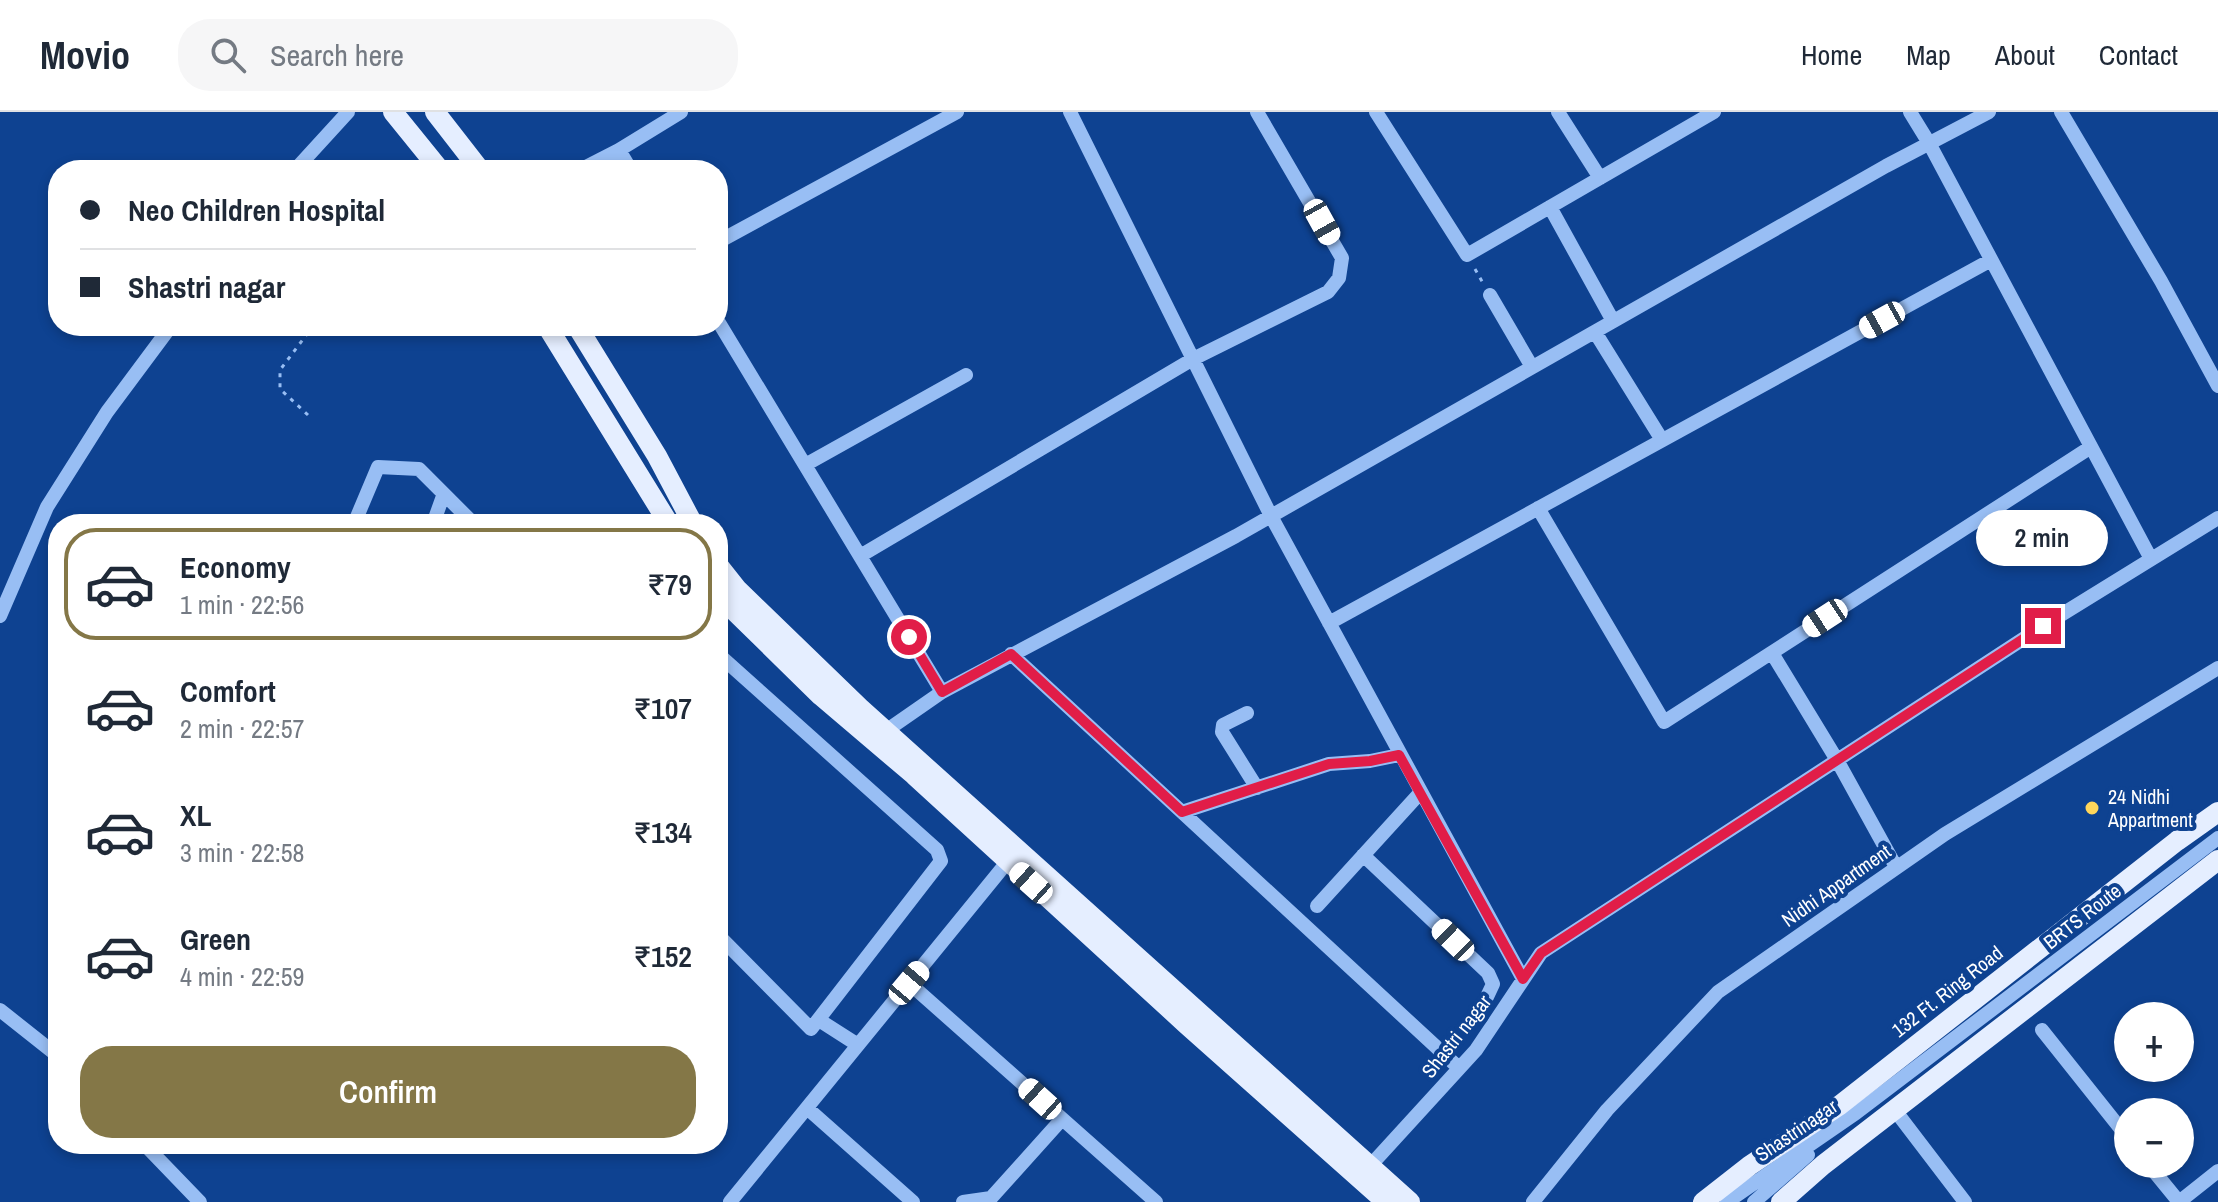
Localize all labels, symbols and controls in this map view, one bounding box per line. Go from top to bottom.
search box [178,19,738,91]
text: Movio [40,30,130,81]
icon: search [206,33,250,77]
text: Search here [270,35,404,75]
text: Home [1801,36,1862,74]
text: Map [1906,36,1951,74]
text: About [1995,36,2055,74]
text: Contact [2099,36,2178,74]
text: Neo Children Hospital [128,190,385,230]
car [1300,195,1344,249]
text: Shastri nagar [128,267,285,307]
car [1855,298,1909,342]
callout: 2 min [1977,510,2109,566]
text: 2 min [2015,520,2069,555]
text: Economy [180,547,291,587]
icon: car [84,548,156,620]
text: ₹79 [647,564,692,604]
text: 1 min · 22:56 [180,587,304,622]
car [1798,595,1852,641]
route end [2025,608,2061,644]
route start [891,619,927,655]
text: Comfort [180,671,276,711]
icon: car [84,672,156,744]
text: ₹107 [634,688,692,728]
text: 2 min · 22:57 [180,711,304,746]
place label: 24 Nidhi Appartment [2107,783,2193,833]
text: XL [180,795,211,835]
icon: car [84,796,156,868]
marker: 24 Nidhi Appartment [2083,799,2101,817]
text: ₹134 [634,812,692,852]
text: 3 min · 22:58 [180,835,304,870]
street label: Nidhi Appartment [1776,837,1896,933]
car [1005,858,1057,908]
street label: BRTS Route [2038,877,2126,955]
car [1427,915,1479,965]
text: Green [180,919,251,959]
icon: car [84,920,156,992]
text: ₹152 [634,936,692,976]
street label: 132 Ft. Ring Road [1886,939,2008,1043]
car [884,957,934,1009]
text: 4 min · 22:59 [180,959,304,994]
street label: Shastri nagar [1415,988,1497,1083]
map controls [2114,1002,2194,1178]
button: + [2114,1002,2194,1082]
button: Confirm [80,1046,696,1138]
car [1014,1074,1066,1124]
street label: Shastrinagar [1750,1092,1843,1167]
button: − [2114,1098,2194,1178]

